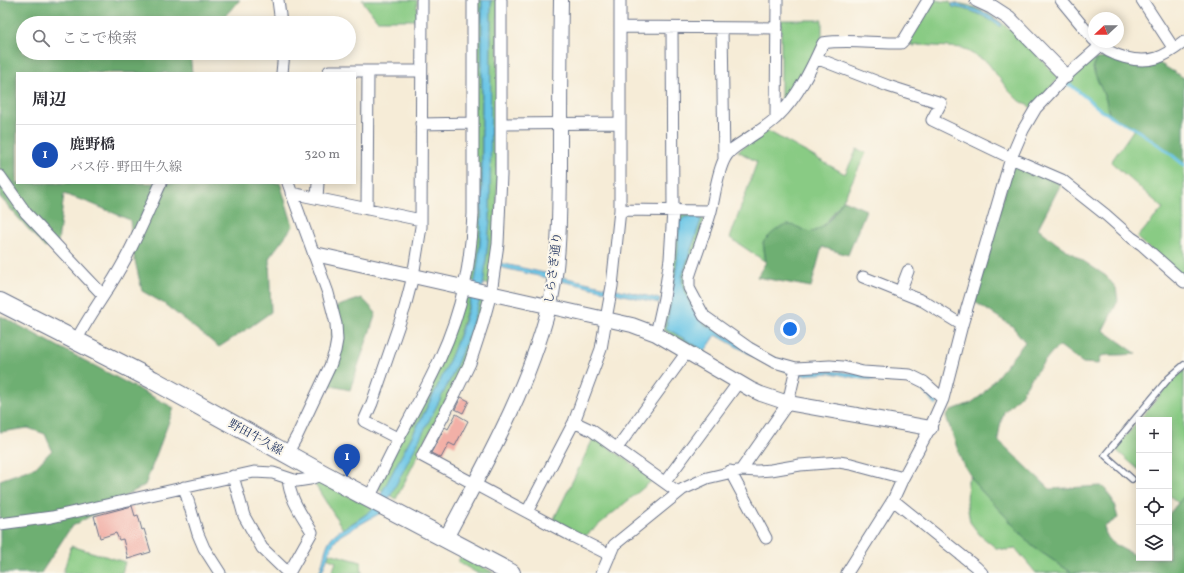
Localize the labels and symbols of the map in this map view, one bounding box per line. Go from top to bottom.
north arrow [1088,12,1124,48]
street label: しらさぎ通り [542,231,566,305]
your location [780,319,800,339]
street label: 野田牛久線 [225,416,286,459]
pin: 1 [334,444,360,477]

